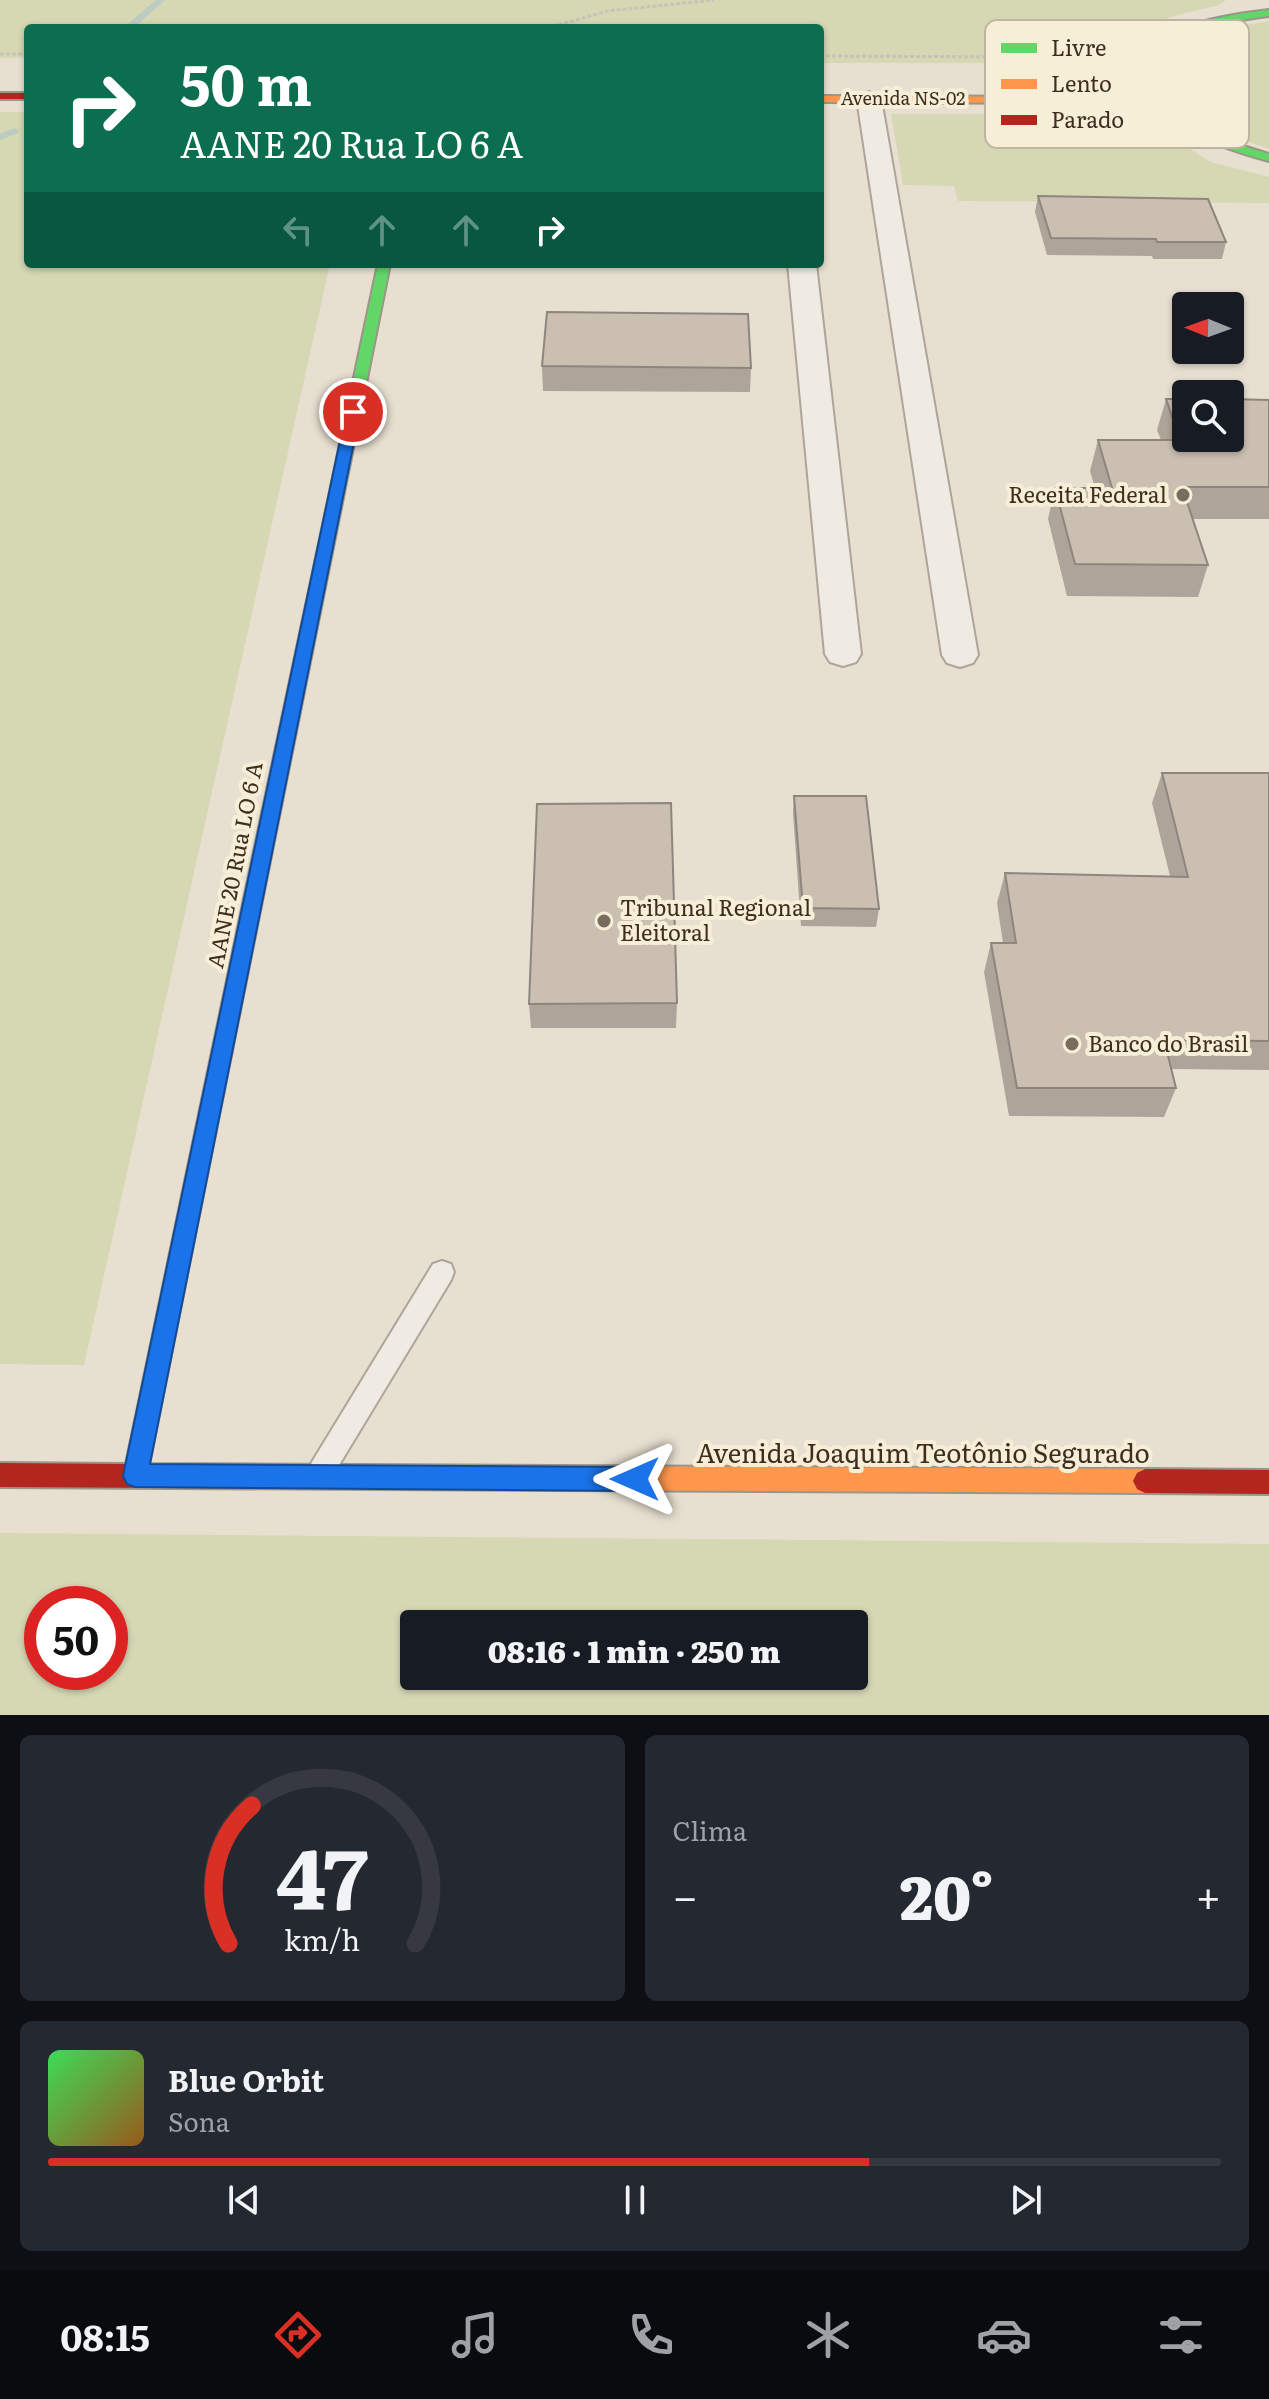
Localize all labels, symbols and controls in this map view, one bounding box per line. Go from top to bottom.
legend [985,20,1249,148]
text: Livre [1051,30,1106,63]
text: 50 m [180,40,312,123]
icon: right [48,56,152,160]
text: Lento [1051,66,1112,99]
street label: Avenida NS-02 [841,84,965,111]
text: Parado [1051,102,1124,135]
text: AANE 20 Rua LO 6 A [180,116,523,169]
icon: left [276,208,320,252]
icon: ahead [360,208,404,252]
icon: ahead [444,208,488,252]
icon: right [528,208,572,252]
north arrow [1172,292,1244,364]
map controls [1172,292,1244,452]
pin [319,378,387,446]
button: search [1172,380,1244,452]
icon: arrive [331,390,375,434]
place label: Receita Federal [1008,477,1167,510]
marker: Receita Federal [1174,486,1192,504]
street label: AANE 20 Rua LO 6 A [197,759,270,971]
place label: Tribunal Regional Eleitoral [620,890,811,948]
marker: Tribunal Regional Eleitoral [595,912,613,930]
place label: Banco do Brasil [1088,1026,1249,1059]
marker: Banco do Brasil [1063,1035,1081,1053]
street label: Avenida Joaquim Teotônio Segurado [696,1432,1150,1471]
position arrow [593,1437,677,1521]
speed limit sign: 50 [24,1586,128,1690]
text: 08:16 · 1 min · 250 m [488,1628,780,1672]
text: Clima [673,1810,747,1849]
text: 47 [276,1812,368,1936]
text: 20° [900,1849,994,1938]
text: − [673,1861,698,1927]
text: + [1195,1861,1221,1927]
text: km/h [284,1917,360,1960]
text: Blue Orbit [168,2057,324,2101]
text: Sona [168,2101,230,2140]
icon: previous [222,2178,266,2222]
icon: pause [613,2178,657,2222]
icon: next [1004,2178,1048,2222]
icon: directions [270,2307,326,2363]
icon: music [447,2307,503,2363]
icon: phone [623,2307,679,2363]
icon: climate [800,2307,856,2363]
icon: car [976,2307,1032,2363]
icon: filters [1153,2307,1209,2363]
text: 08:15 [60,2309,150,2362]

